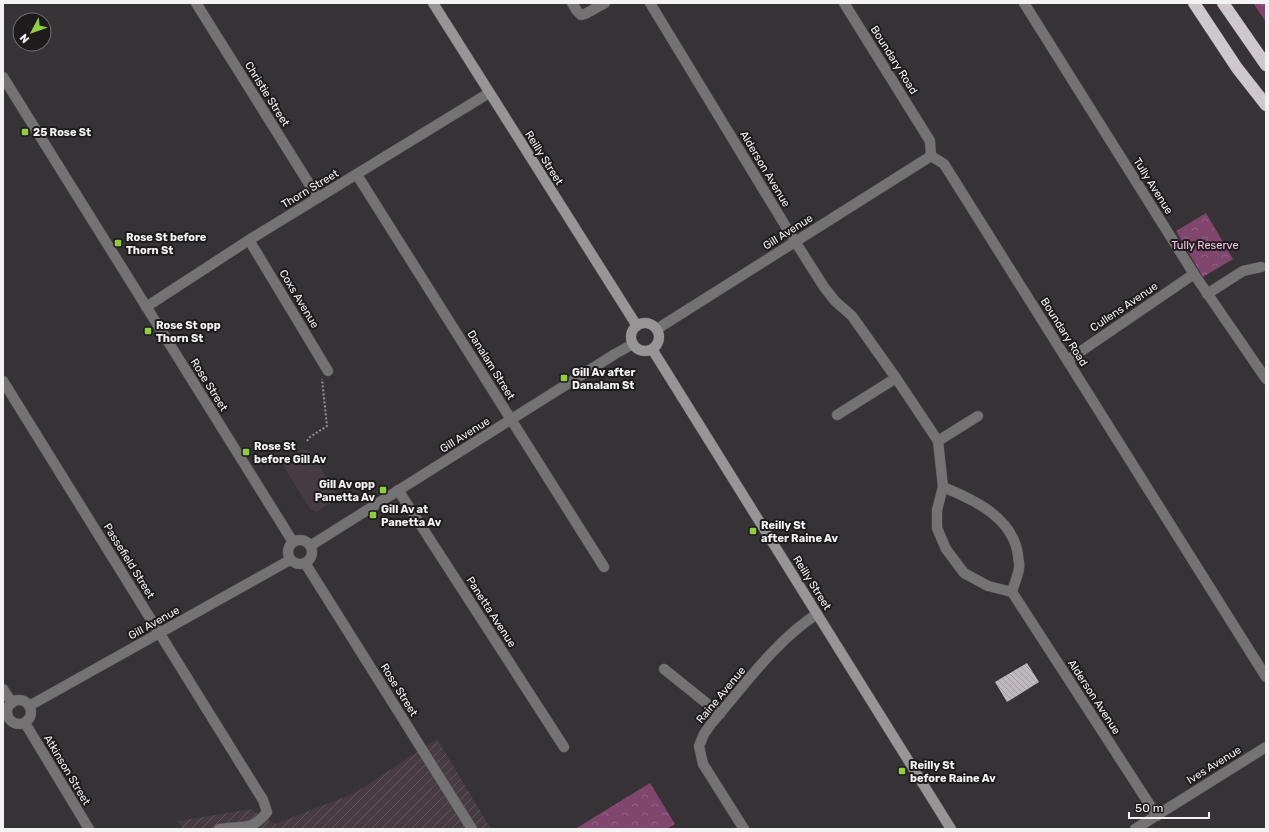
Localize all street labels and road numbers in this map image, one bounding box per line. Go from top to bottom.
street label: Boundary Road [868,23,920,97]
street label: Christie Street [242,59,293,129]
street label: Reilly Street [522,128,566,188]
street label: Alderson Avenue [737,129,793,209]
street label: Tully Avenue [1130,155,1176,217]
street label: Thorn Street [279,166,342,211]
street label: Gill Avenue [761,212,815,252]
street label: Coxs Avenue [276,267,322,331]
street label: Cullens Avenue [1088,280,1160,334]
street label: Boundary Road [1038,295,1090,369]
street label: Danalam Street [464,328,518,403]
street label: Rose Street [188,356,231,414]
street label: Gill Avenue [438,415,492,455]
street label: Passefield Street [101,521,158,602]
street label: Reilly Street [790,553,834,613]
street label: Panetta Avenue [463,574,519,650]
street label: Gill Avenue [126,604,182,642]
street label: Alderson Avenue [1065,657,1123,737]
street label: Rose Street [378,661,421,719]
street label: Raine Avenue [694,664,748,726]
street label: Atkinson Street [41,733,93,808]
street label: Ives Avenue [1184,743,1244,787]

